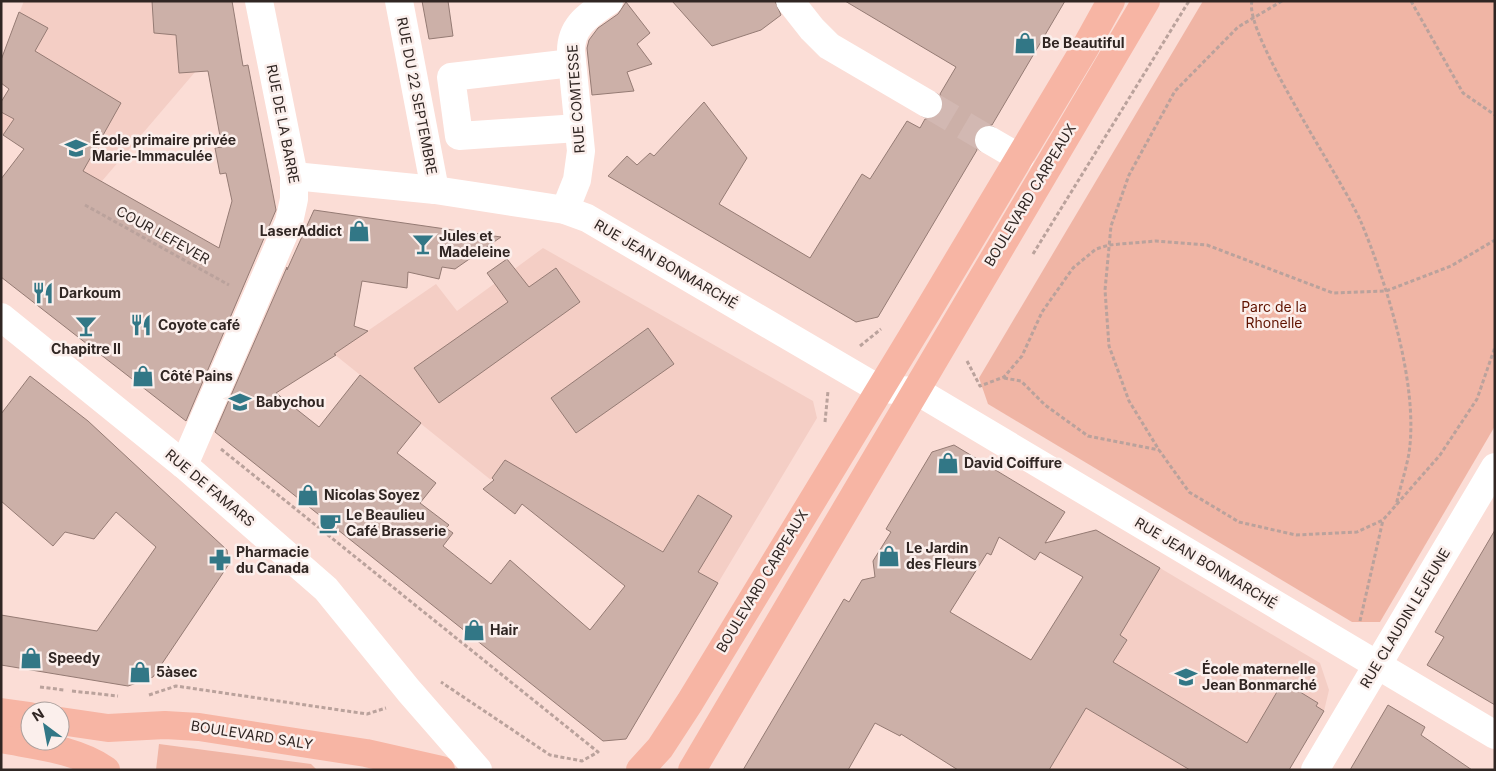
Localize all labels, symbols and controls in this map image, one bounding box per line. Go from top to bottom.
street label: RUE DU 22 SEPTEMBRE [394,16,441,176]
shop icon: Be Beautiful [1012,30,1038,56]
place label: Be Beautiful [1042,34,1125,51]
street label: RUE COMTESSE [563,44,588,154]
street label: RUE DE LA BARRE [264,63,303,185]
street label: BOULEVARD CARPEAUX [980,120,1079,269]
place label: École primaire privée Marie-Immaculée [92,130,236,164]
school or university icon: École primaire privée Marie-Immaculée [63,135,89,161]
street label: COUR LEFEVER [113,202,213,267]
street label: RUE JEAN BONMARCHÉ [591,215,741,312]
shop icon: LaserAddict [346,218,372,244]
place label: LaserAddict [260,222,342,239]
place label: Jules et Madeleine [439,227,510,260]
bar icon: Jules et Madeleine [410,231,436,257]
restaurant icon: Darkoum [30,280,56,306]
place label: Darkoum [59,284,121,301]
park label: Parc de la Rhonelle [1241,298,1307,331]
restaurant icon: Coyote café [128,312,154,338]
bar icon: Chapitre II [73,313,99,339]
place label: Coyote café [158,316,240,333]
place label: Chapitre II [51,340,121,357]
shop icon: Côté Pains [130,363,156,389]
place label: Côté Pains [160,367,233,384]
school or university icon: Babychou [227,389,253,415]
place label: Babychou [256,393,324,410]
street label: RUE DE FAMARS [162,445,258,530]
shop icon: David Coiffure [935,450,961,476]
place label: David Coiffure [964,454,1062,471]
shop icon: Nicolas Soyez [295,482,321,508]
place label: Nicolas Soyez [324,486,420,503]
place label: Le Beaulieu Café Brasserie [346,506,446,539]
street label: BOULEVARD CARPEAUX [712,506,811,655]
cafe icon: Le Beaulieu Café Brasserie [317,510,343,536]
street label: RUE JEAN BONMARCHÉ [1132,513,1281,612]
place label: Le Jardin des Fleurs [906,539,977,572]
place label: Pharmacie du Canada [236,543,309,576]
shop icon: Le Jardin des Fleurs [876,543,902,569]
street label: RUE CLAUDIN LEJEUNE [1356,545,1453,691]
pharmacy icon: Pharmacie du Canada [207,547,233,573]
shop icon: Hair [461,617,487,643]
place label: Hair [490,621,518,638]
shop icon: Speedy [18,645,44,671]
place label: Speedy [48,649,101,666]
shop icon: 5àsec [127,659,153,685]
place label: École maternelle Jean Bonmarché [1202,659,1317,693]
place label: 5àsec [156,663,198,680]
school or university icon: École maternelle Jean Bonmarché [1173,664,1199,690]
north arrow [20,701,70,751]
text: N [29,705,47,725]
street label: BOULEVARD SALY [190,716,315,753]

